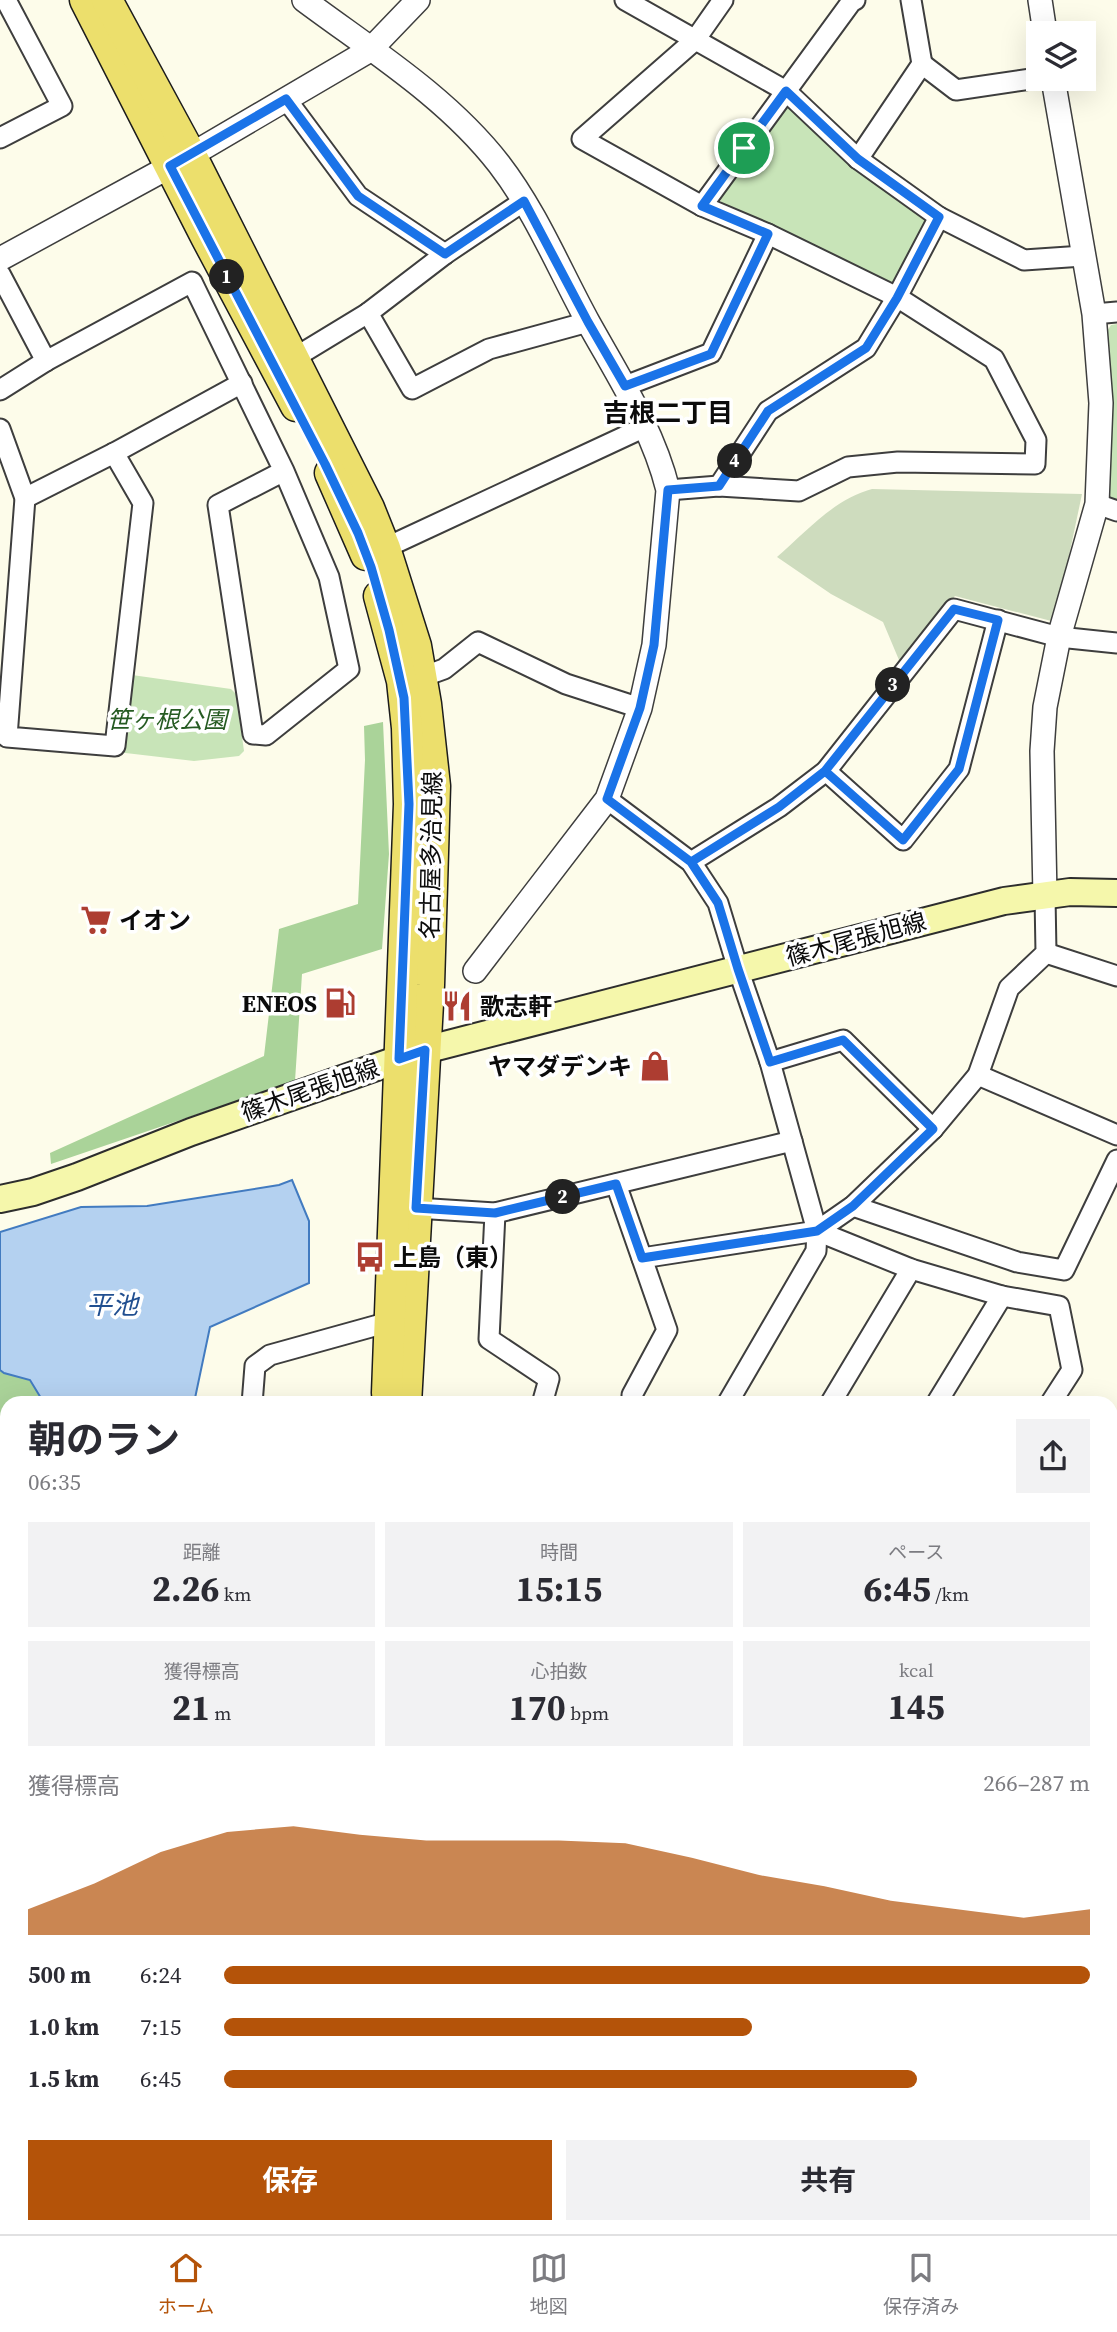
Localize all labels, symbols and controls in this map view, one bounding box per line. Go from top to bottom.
map controls [1026,21,1096,91]
button: layers [1026,21,1096,91]
pin [714,118,774,178]
icon: arrive [725,129,763,167]
pin: 1 [210,260,244,294]
text: 1 [221,263,232,289]
district label: 吉根二丁目 [603,395,733,431]
pin: 4 [718,444,752,478]
text: 4 [729,447,740,473]
pin: 3 [876,668,910,702]
text: 3 [887,671,898,697]
park label: 笹ヶ根公園 [107,703,230,736]
street label: 名古屋多治見線 [413,771,449,939]
supermarket icon: イオン [79,903,113,937]
place label: イオン [119,904,191,937]
street label: 篠木尾張旭線 [782,904,930,974]
fuel station icon: ENEOS [323,986,357,1020]
place label: ENEOS [242,987,317,1020]
restaurant icon: 歌志軒 [440,989,474,1023]
place label: 歌志軒 [480,990,552,1023]
shop icon: ヤマダデンキ [638,1049,672,1083]
place label: ヤマダデンキ [488,1050,632,1083]
street label: 篠木尾張旭線 [237,1051,383,1129]
pin: 2 [546,1180,580,1214]
text: 2 [557,1183,568,1209]
bus stop icon: 上島（東） [353,1240,387,1274]
place label: 上島（東） [393,1241,513,1274]
water label: 平池 [86,1287,141,1323]
text: 朝のラン [28,1414,180,1466]
button: share [1016,1419,1090,1493]
text: 06:35 [28,1466,81,1498]
text: 距離 [183,1539,221,1565]
text: 時間 [540,1539,578,1565]
text: ペース [888,1539,944,1565]
text: 2.26 [152,1565,219,1613]
text: 15:15 [516,1565,602,1613]
text: 6:45 [864,1565,931,1613]
text: km [219,1581,251,1607]
text: /km [931,1581,969,1607]
text: kcal [899,1657,934,1683]
text: 獲得標高 [164,1658,240,1684]
text: 心拍数 [530,1658,588,1684]
text: 145 [888,1683,945,1731]
text: 21 [172,1684,210,1732]
text: 170 [509,1684,566,1732]
text: m [210,1700,231,1726]
text: bpm [566,1700,609,1726]
text: 266–287 m [983,1767,1090,1799]
text: 獲得標高 [28,1770,120,1802]
text: 500 m [28,1959,91,1991]
text: 6:24 [140,1959,181,1991]
text: 1.0 km [28,2011,99,2043]
text: 7:15 [140,2011,181,2043]
text: 1.5 km [28,2063,99,2095]
text: 6:45 [140,2063,181,2095]
button: 保存 [28,2140,552,2220]
button: 共有 [566,2140,1090,2220]
tab: ホーム [158,2249,214,2319]
tab: 地図 [530,2249,568,2319]
tab: 保存済み [883,2249,959,2319]

